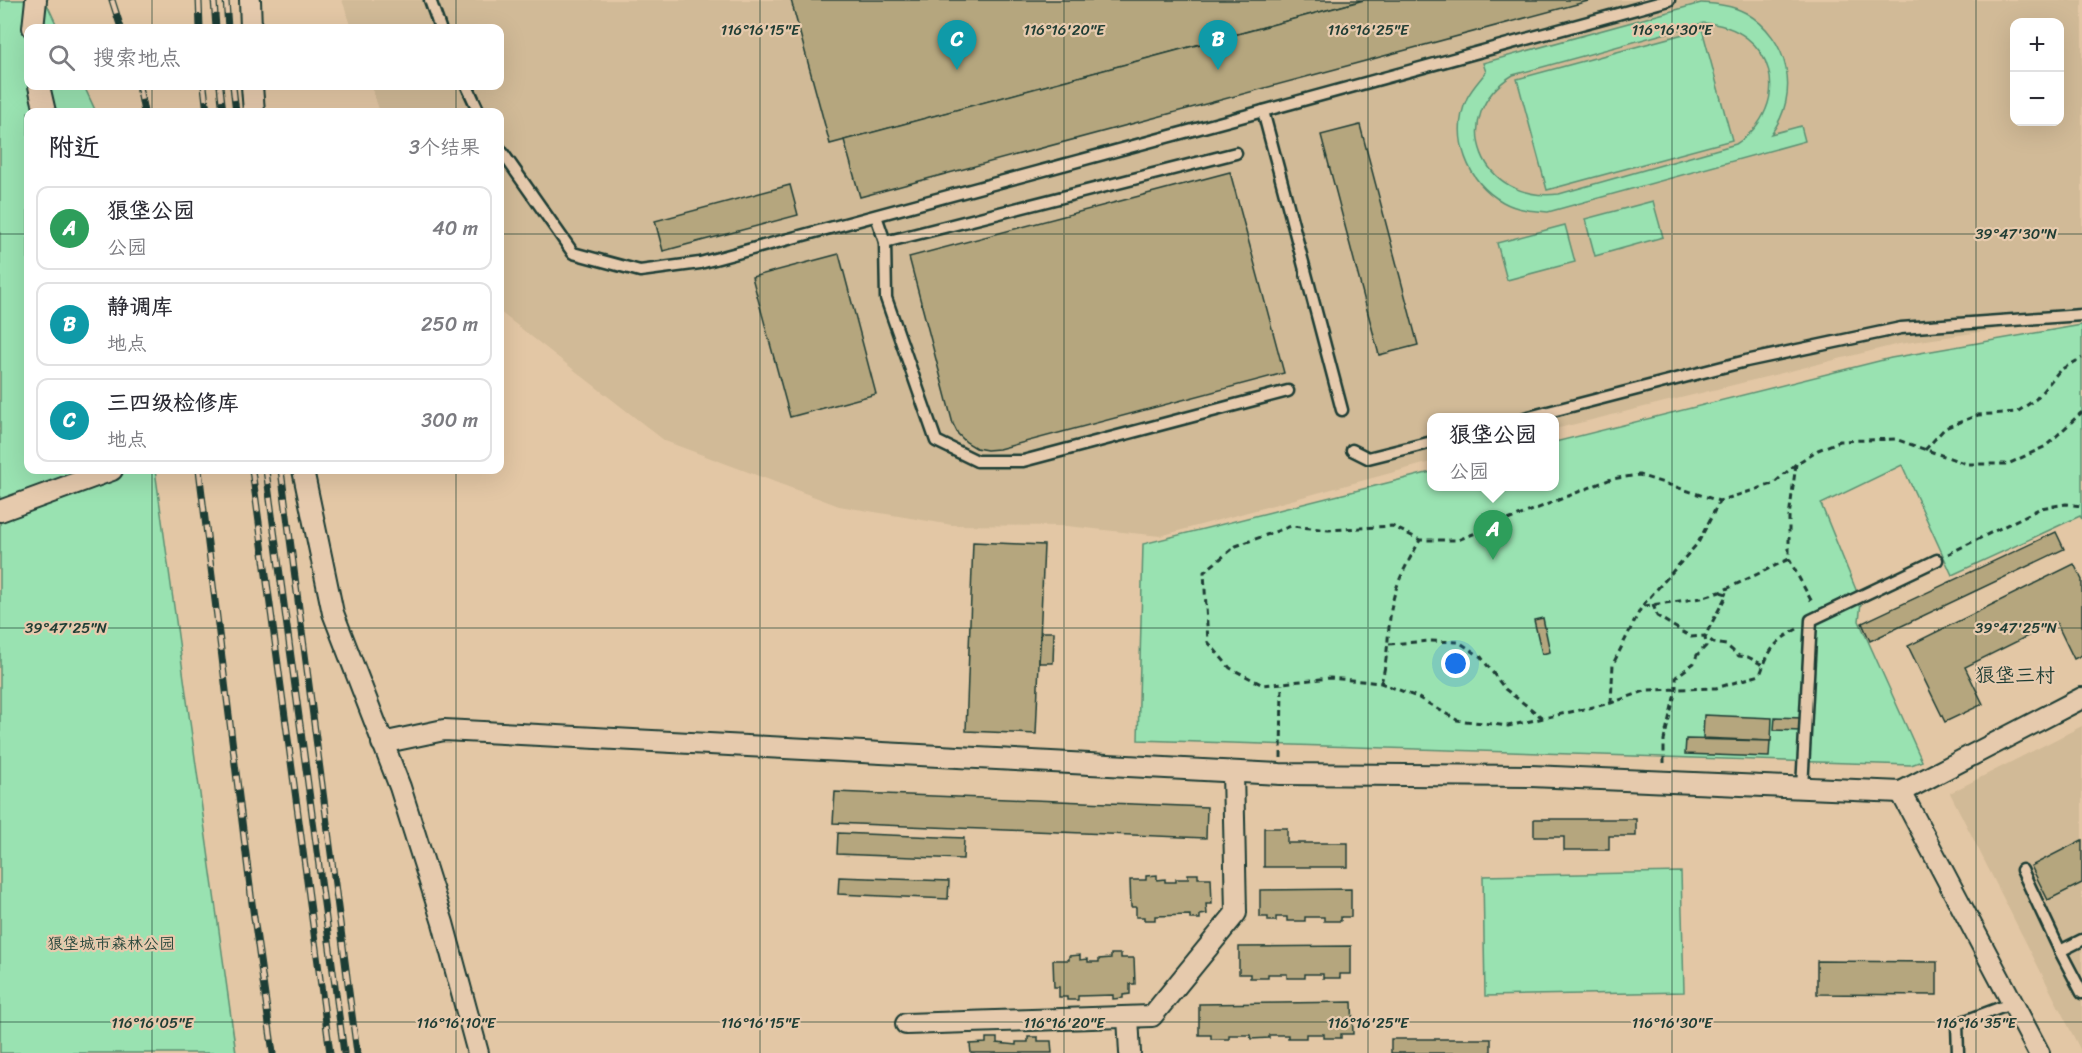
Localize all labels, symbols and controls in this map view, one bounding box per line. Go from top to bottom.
text: 116°16'15"E [721,17,801,43]
text: 116°16'20"E [1023,17,1106,43]
text: 116°16'25"E [1328,17,1410,43]
text: 116°16'30"E [1632,17,1714,43]
map controls [2010,18,2064,126]
button: + [2010,18,2064,72]
pin: C [938,20,976,70]
pin: B [1198,20,1238,70]
search box [24,24,504,90]
text: 搜索地点 [93,38,181,77]
icon: search [45,41,78,74]
button: − [2010,72,2064,126]
text: 附近 [48,124,100,170]
text: 3个结果 [409,130,480,165]
text: 狼垡公园 [107,191,195,230]
text: A [63,211,76,246]
text: 40 m [432,211,478,246]
text: 39°47'30"N [1975,221,2057,247]
text: 公园 [107,230,147,265]
text: 静调库 [107,287,173,326]
text: B [63,307,76,342]
text: 250 m [421,307,478,342]
text: 地点 [107,326,147,361]
text: 三四级检修库 [107,383,239,422]
text: C [63,403,76,438]
text: 300 m [421,403,478,438]
popup [1427,413,1559,491]
text: 狼垡公园 [1449,415,1537,454]
text: 地点 [107,422,147,457]
text: 公园 [1449,454,1489,489]
pin: A [1474,510,1512,560]
text: 39°47'25"N [25,615,108,641]
text: 39°47'25"N [1975,615,2058,641]
your location [1441,649,1470,678]
district label: 狼垡三村 [1975,658,2055,693]
park label: 狼垡城市森林公园 [47,929,175,958]
text: 116°16'05"E [111,1010,194,1036]
text: 116°16'10"E [417,1010,497,1036]
text: 116°16'15"E [721,1010,801,1036]
text: 116°16'20"E [1023,1010,1106,1036]
text: 116°16'25"E [1328,1010,1410,1036]
text: 116°16'30"E [1632,1010,1714,1036]
text: 116°16'35"E [1936,1010,2018,1036]

